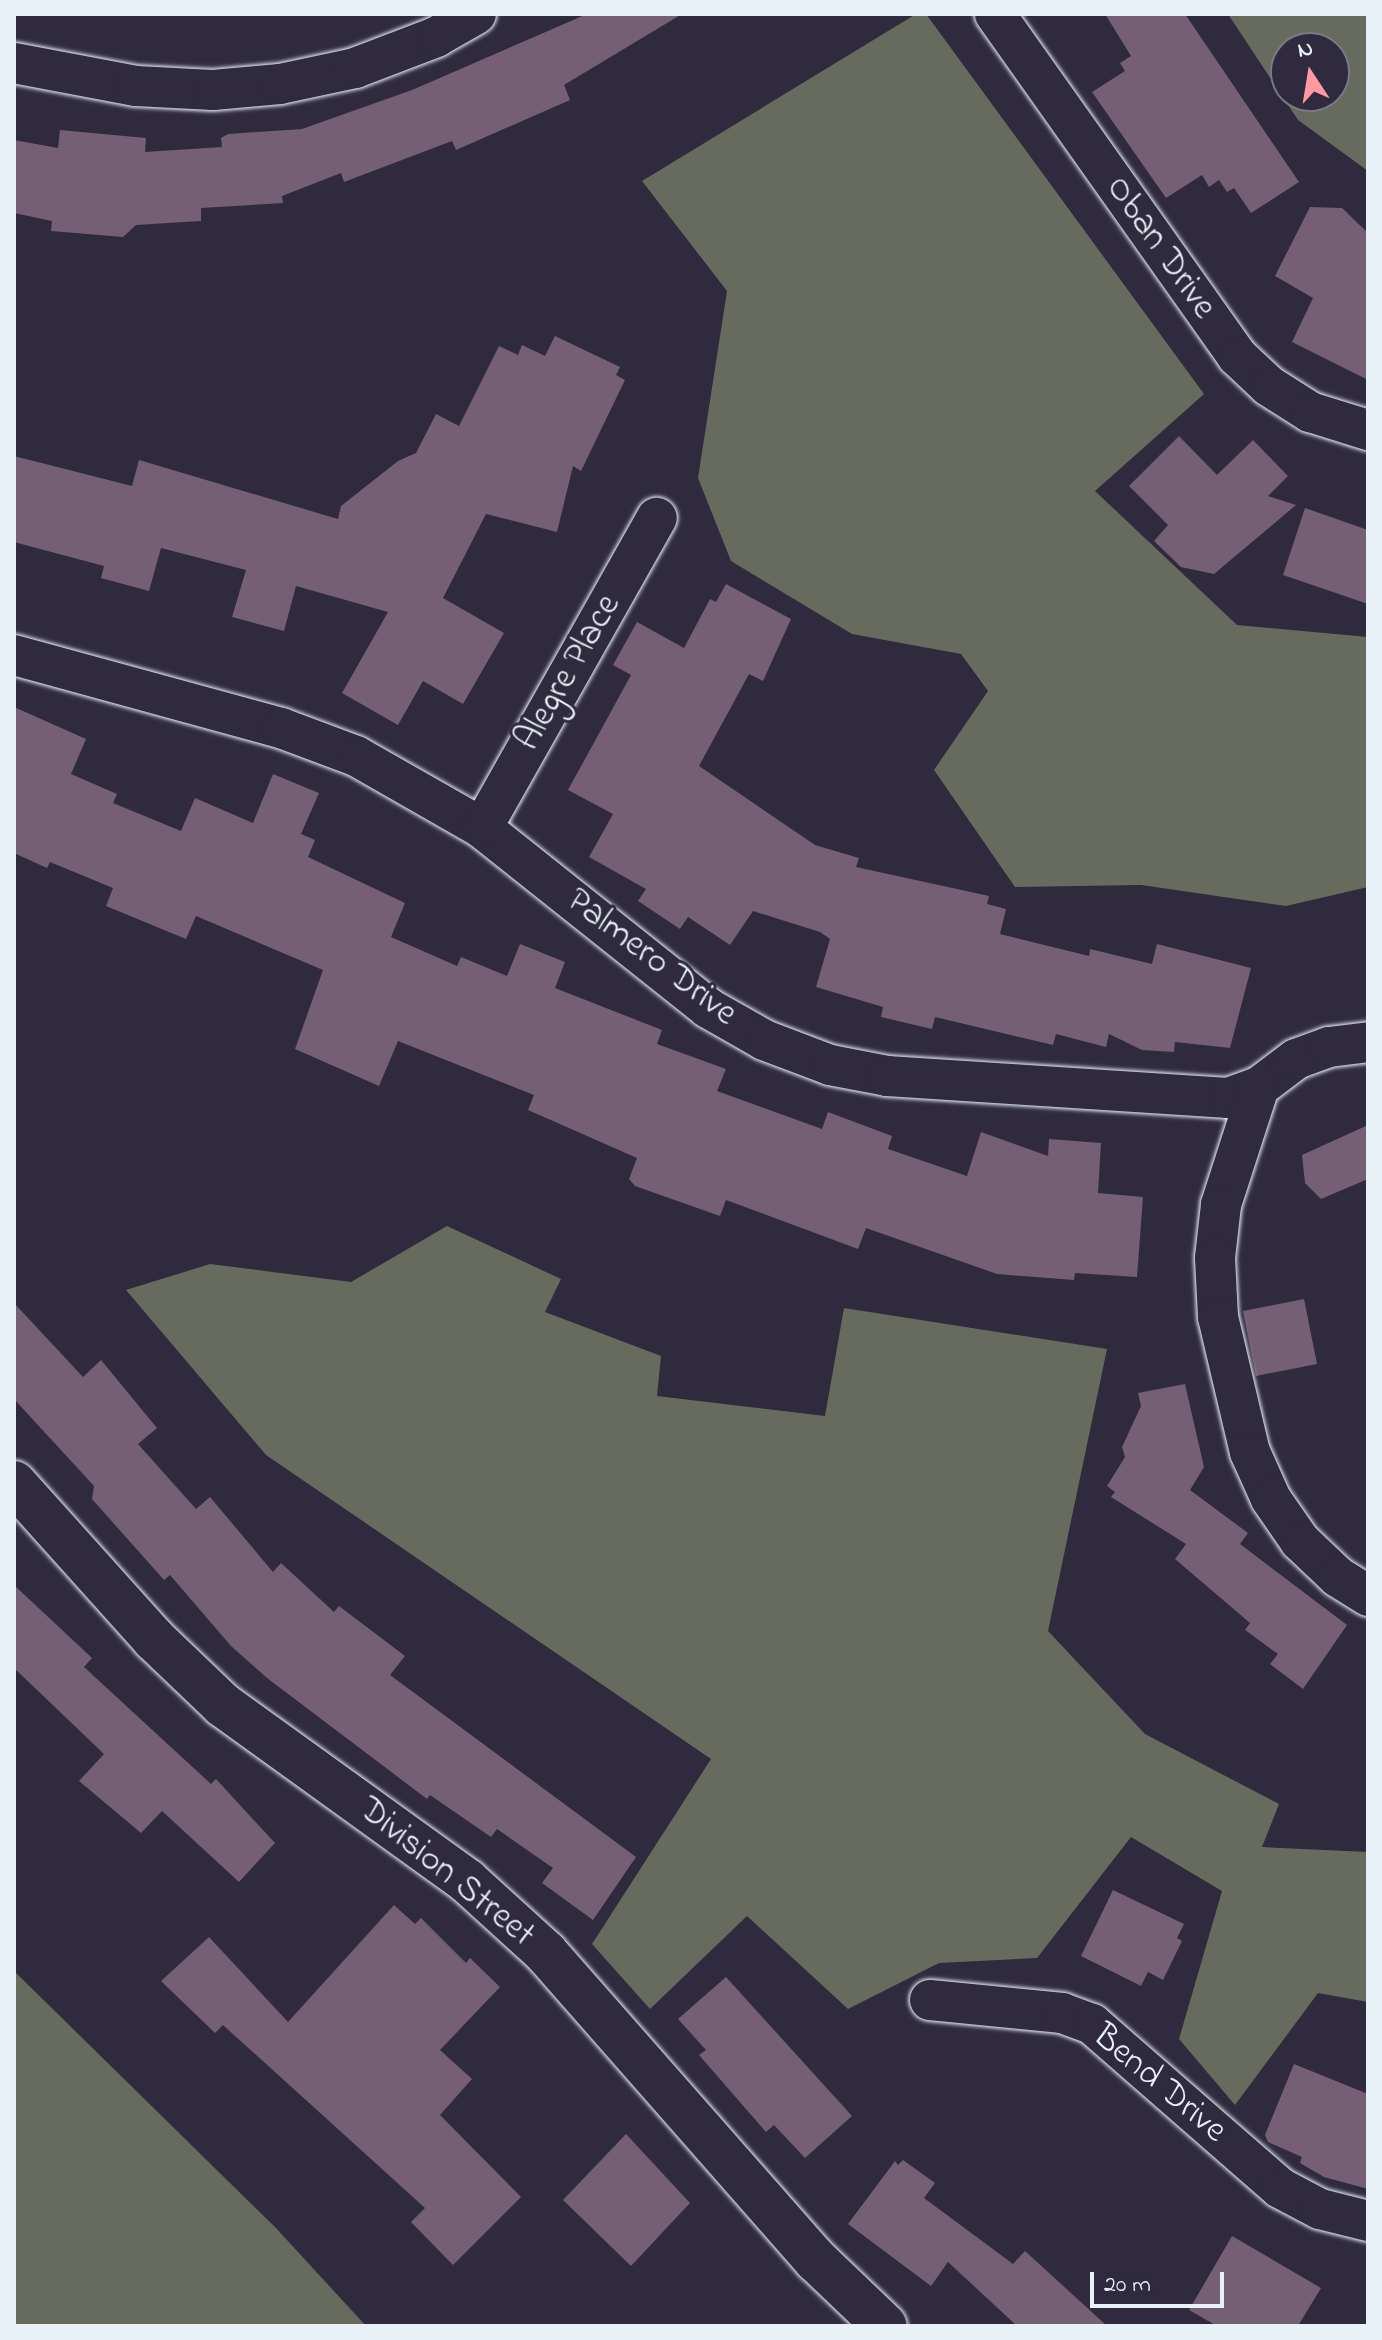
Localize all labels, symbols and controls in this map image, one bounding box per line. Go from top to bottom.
north arrow [1270,32,1350,112]
text: N [1295,33,1316,68]
street label: Oban Drive [1095,168,1225,328]
street label: Alegre Place [507,587,631,759]
street label: Palmero Drive [557,880,745,1036]
street label: Division Street [349,1789,543,1957]
street label: Bend Drive [1083,2015,1235,2153]
scale bar [1094,2256,1228,2306]
text: 20 m [1104,2268,1151,2303]

